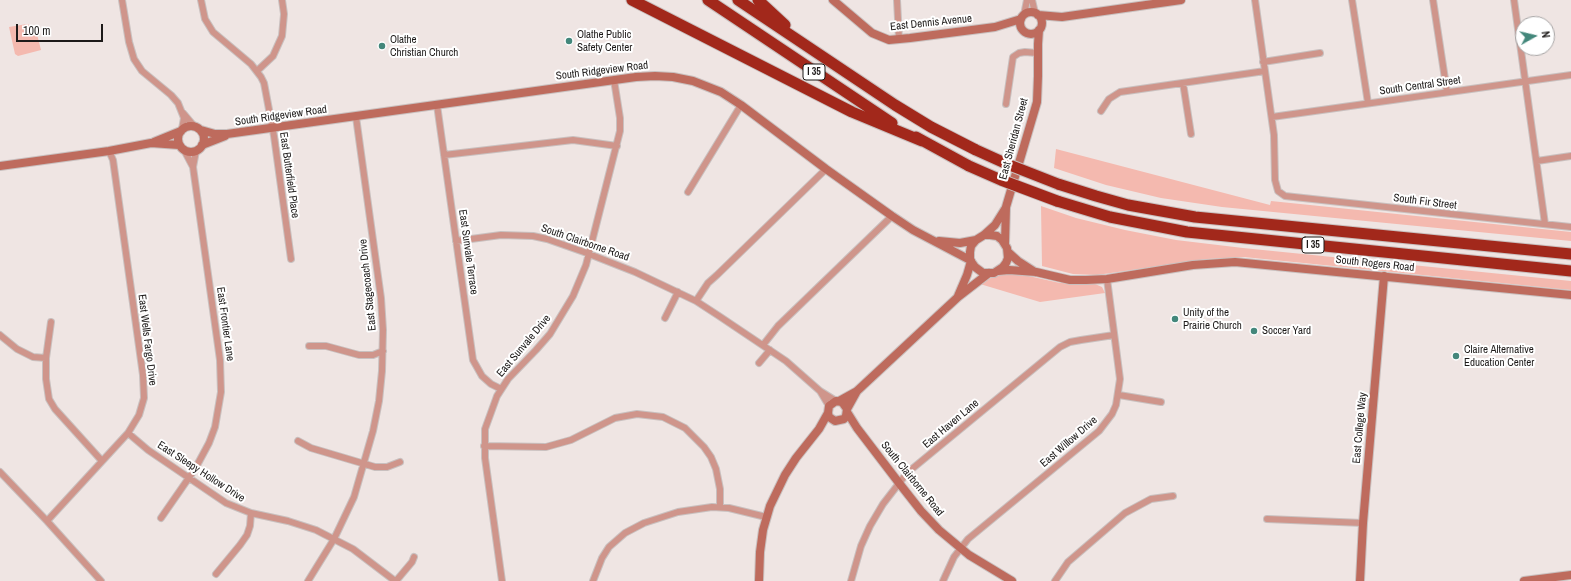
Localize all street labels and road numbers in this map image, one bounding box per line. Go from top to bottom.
street label: East Dennis Avenue [889,12,973,34]
street label: South Ridgeview Road [555,59,649,83]
road number: I 35 [803,64,825,80]
street label: South Central Street [1379,74,1461,98]
street label: East Sheridan Street [997,97,1031,181]
street label: South Ridgeview Road [234,103,328,129]
street label: East Butterfield Place [276,131,302,219]
street label: South Fir Street [1393,192,1457,212]
street label: East Sunvale Terrace [455,209,481,295]
street label: South Clairborne Road [539,222,631,264]
road number: I 35 [1302,237,1324,253]
street label: East Stagecoach Drive [357,238,379,332]
street label: South Rogers Road [1335,253,1415,275]
street label: East Frontier Lane [213,286,237,362]
street label: East Wells Fargo Drive [135,293,159,387]
street label: East Sunvale Drive [494,312,554,380]
street label: East College Way [1350,392,1370,464]
street label: East Haven Lane [920,397,982,451]
street label: East Willow Drive [1038,414,1100,470]
street label: East Sleepy Hollow Drive [155,439,247,505]
street label: South Clairborne Road [878,439,946,519]

